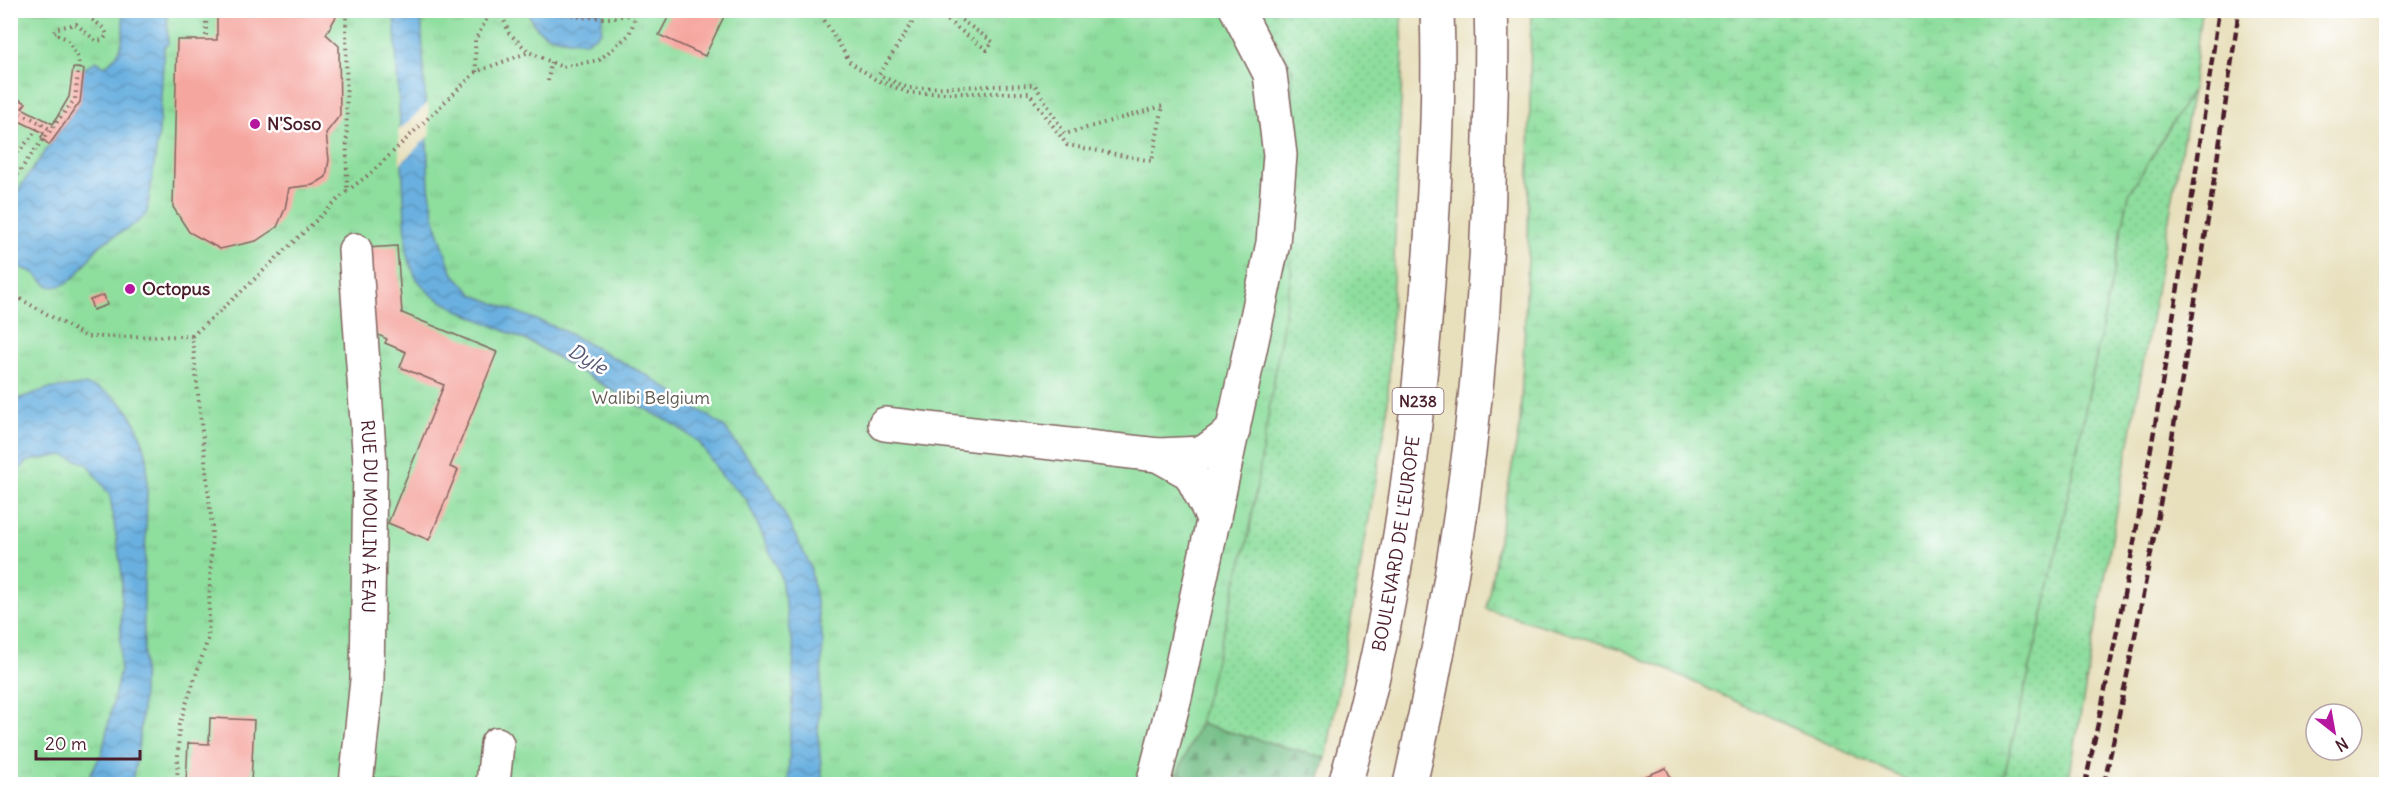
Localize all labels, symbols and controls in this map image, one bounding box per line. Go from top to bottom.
place label: N'Soso [267,112,321,135]
marker: N'Soso [248,117,262,131]
place label: Octopus [142,277,210,300]
marker: Octopus [123,282,137,296]
water label: Dyle [564,338,613,380]
park label: Walibi Belgium [592,386,710,409]
road number: N238 [1392,388,1444,414]
street label: RUE DU MOULIN À EAU [356,419,382,613]
street label: BOULEVARD DE L'EUROPE [1367,435,1425,654]
north arrow [2304,702,2364,762]
scale bar [36,723,140,761]
text: 20 m [45,732,87,755]
text: N [2332,733,2352,756]

